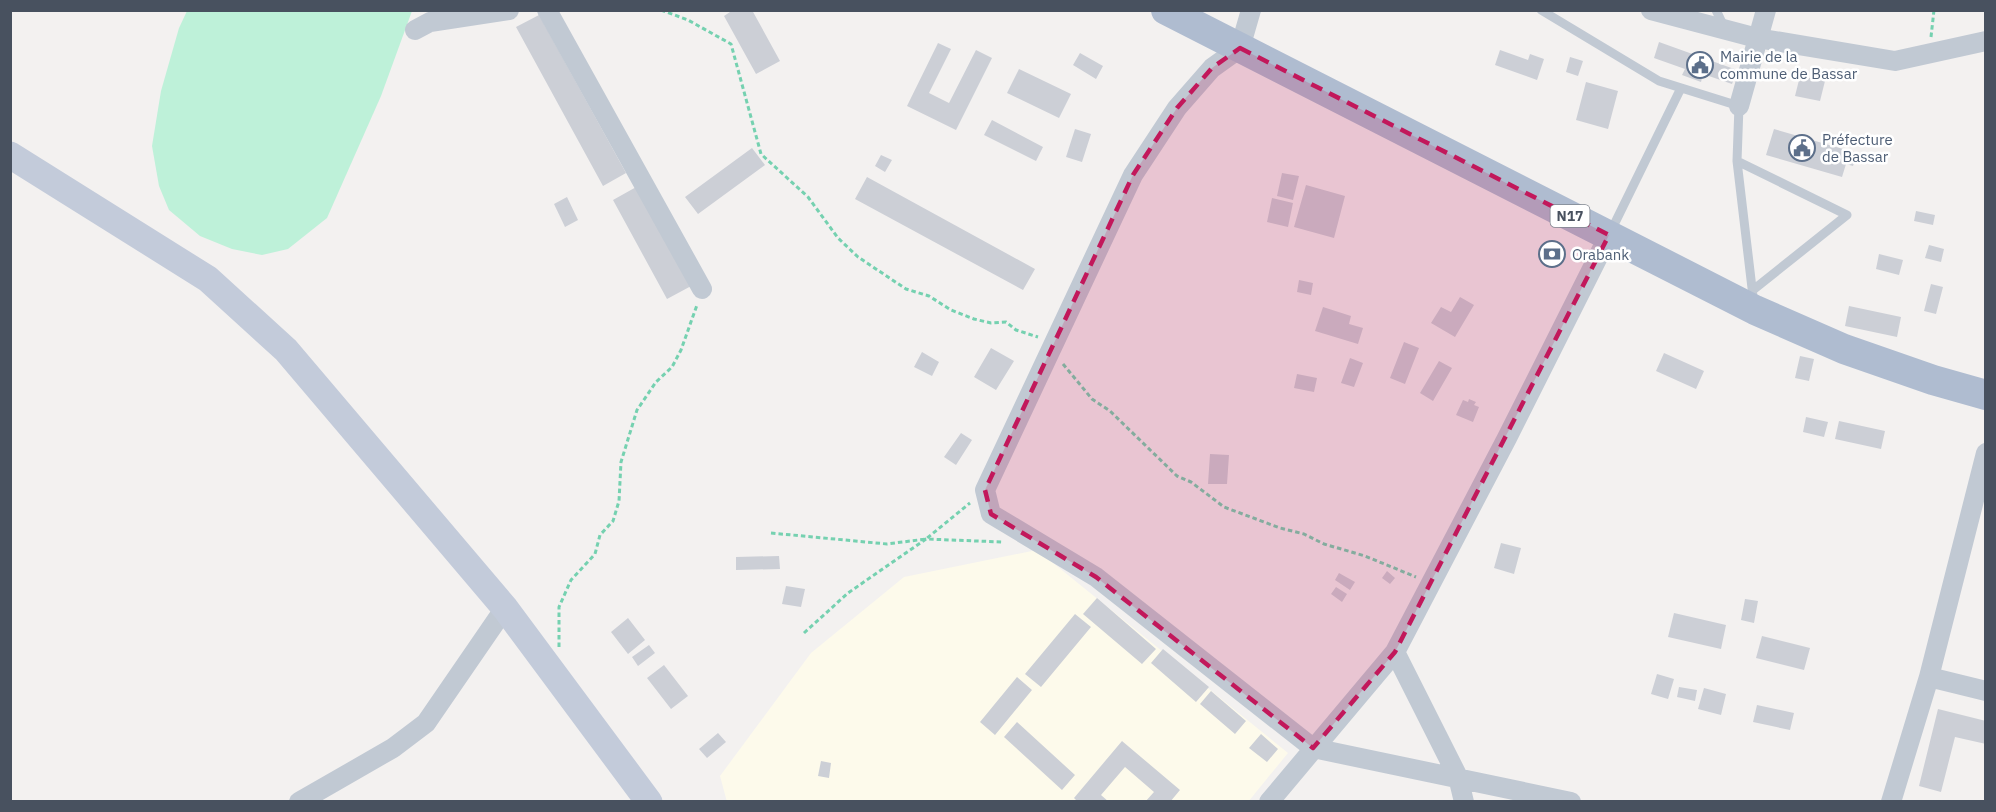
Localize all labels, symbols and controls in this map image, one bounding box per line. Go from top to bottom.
place label: Mairie de la commune de Bassar [1720,47,1858,83]
public building icon: Mairie de la commune de Bassar [1685,50,1715,80]
place label: Préfecture de Bassar [1822,130,1893,166]
public building icon: Préfecture de Bassar [1787,133,1817,163]
road number: N17 [1550,205,1590,227]
bank icon: Orabank [1537,239,1567,269]
place label: Orabank [1572,245,1629,264]

